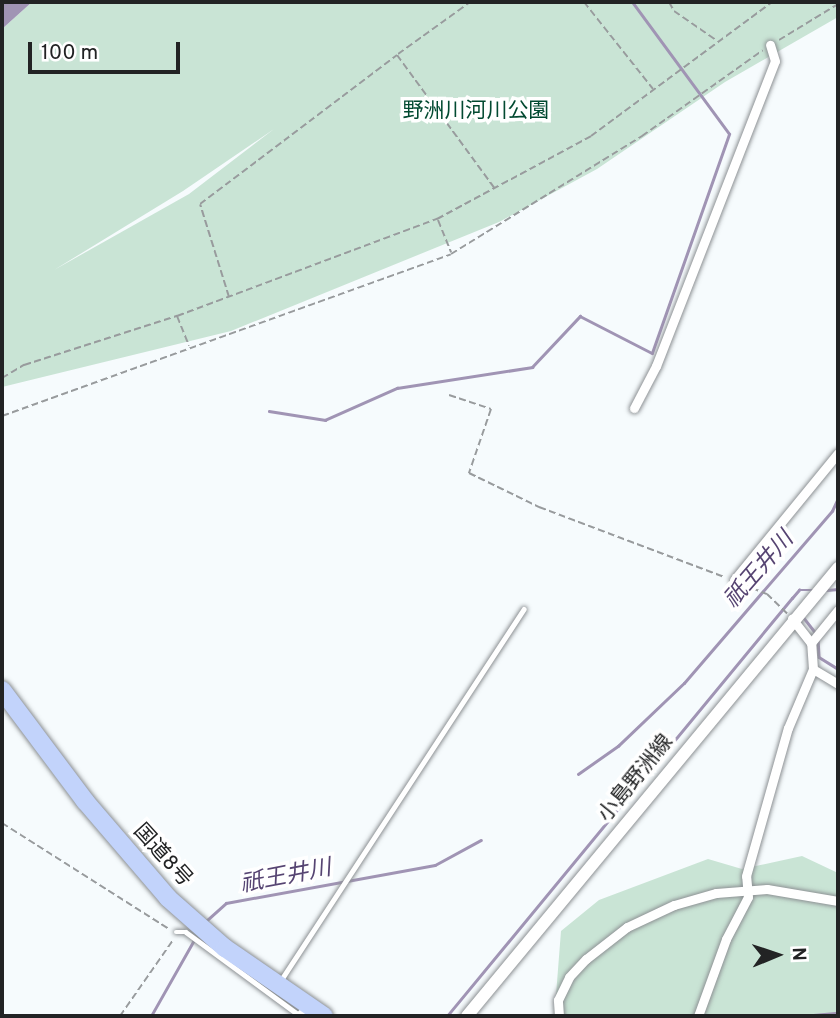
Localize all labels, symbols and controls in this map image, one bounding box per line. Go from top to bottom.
scale bar [32,28,184,72]
text: 100 m [41,40,98,67]
park label: 野洲川河川公園 [403,99,549,125]
water label: 祇王井川 [719,527,801,615]
street label: 小島野洲線 [593,730,679,828]
street label: 国道8号 [127,819,197,893]
water label: 祇王井川 [238,856,334,900]
north arrow [742,920,812,990]
text: N [786,947,810,962]

